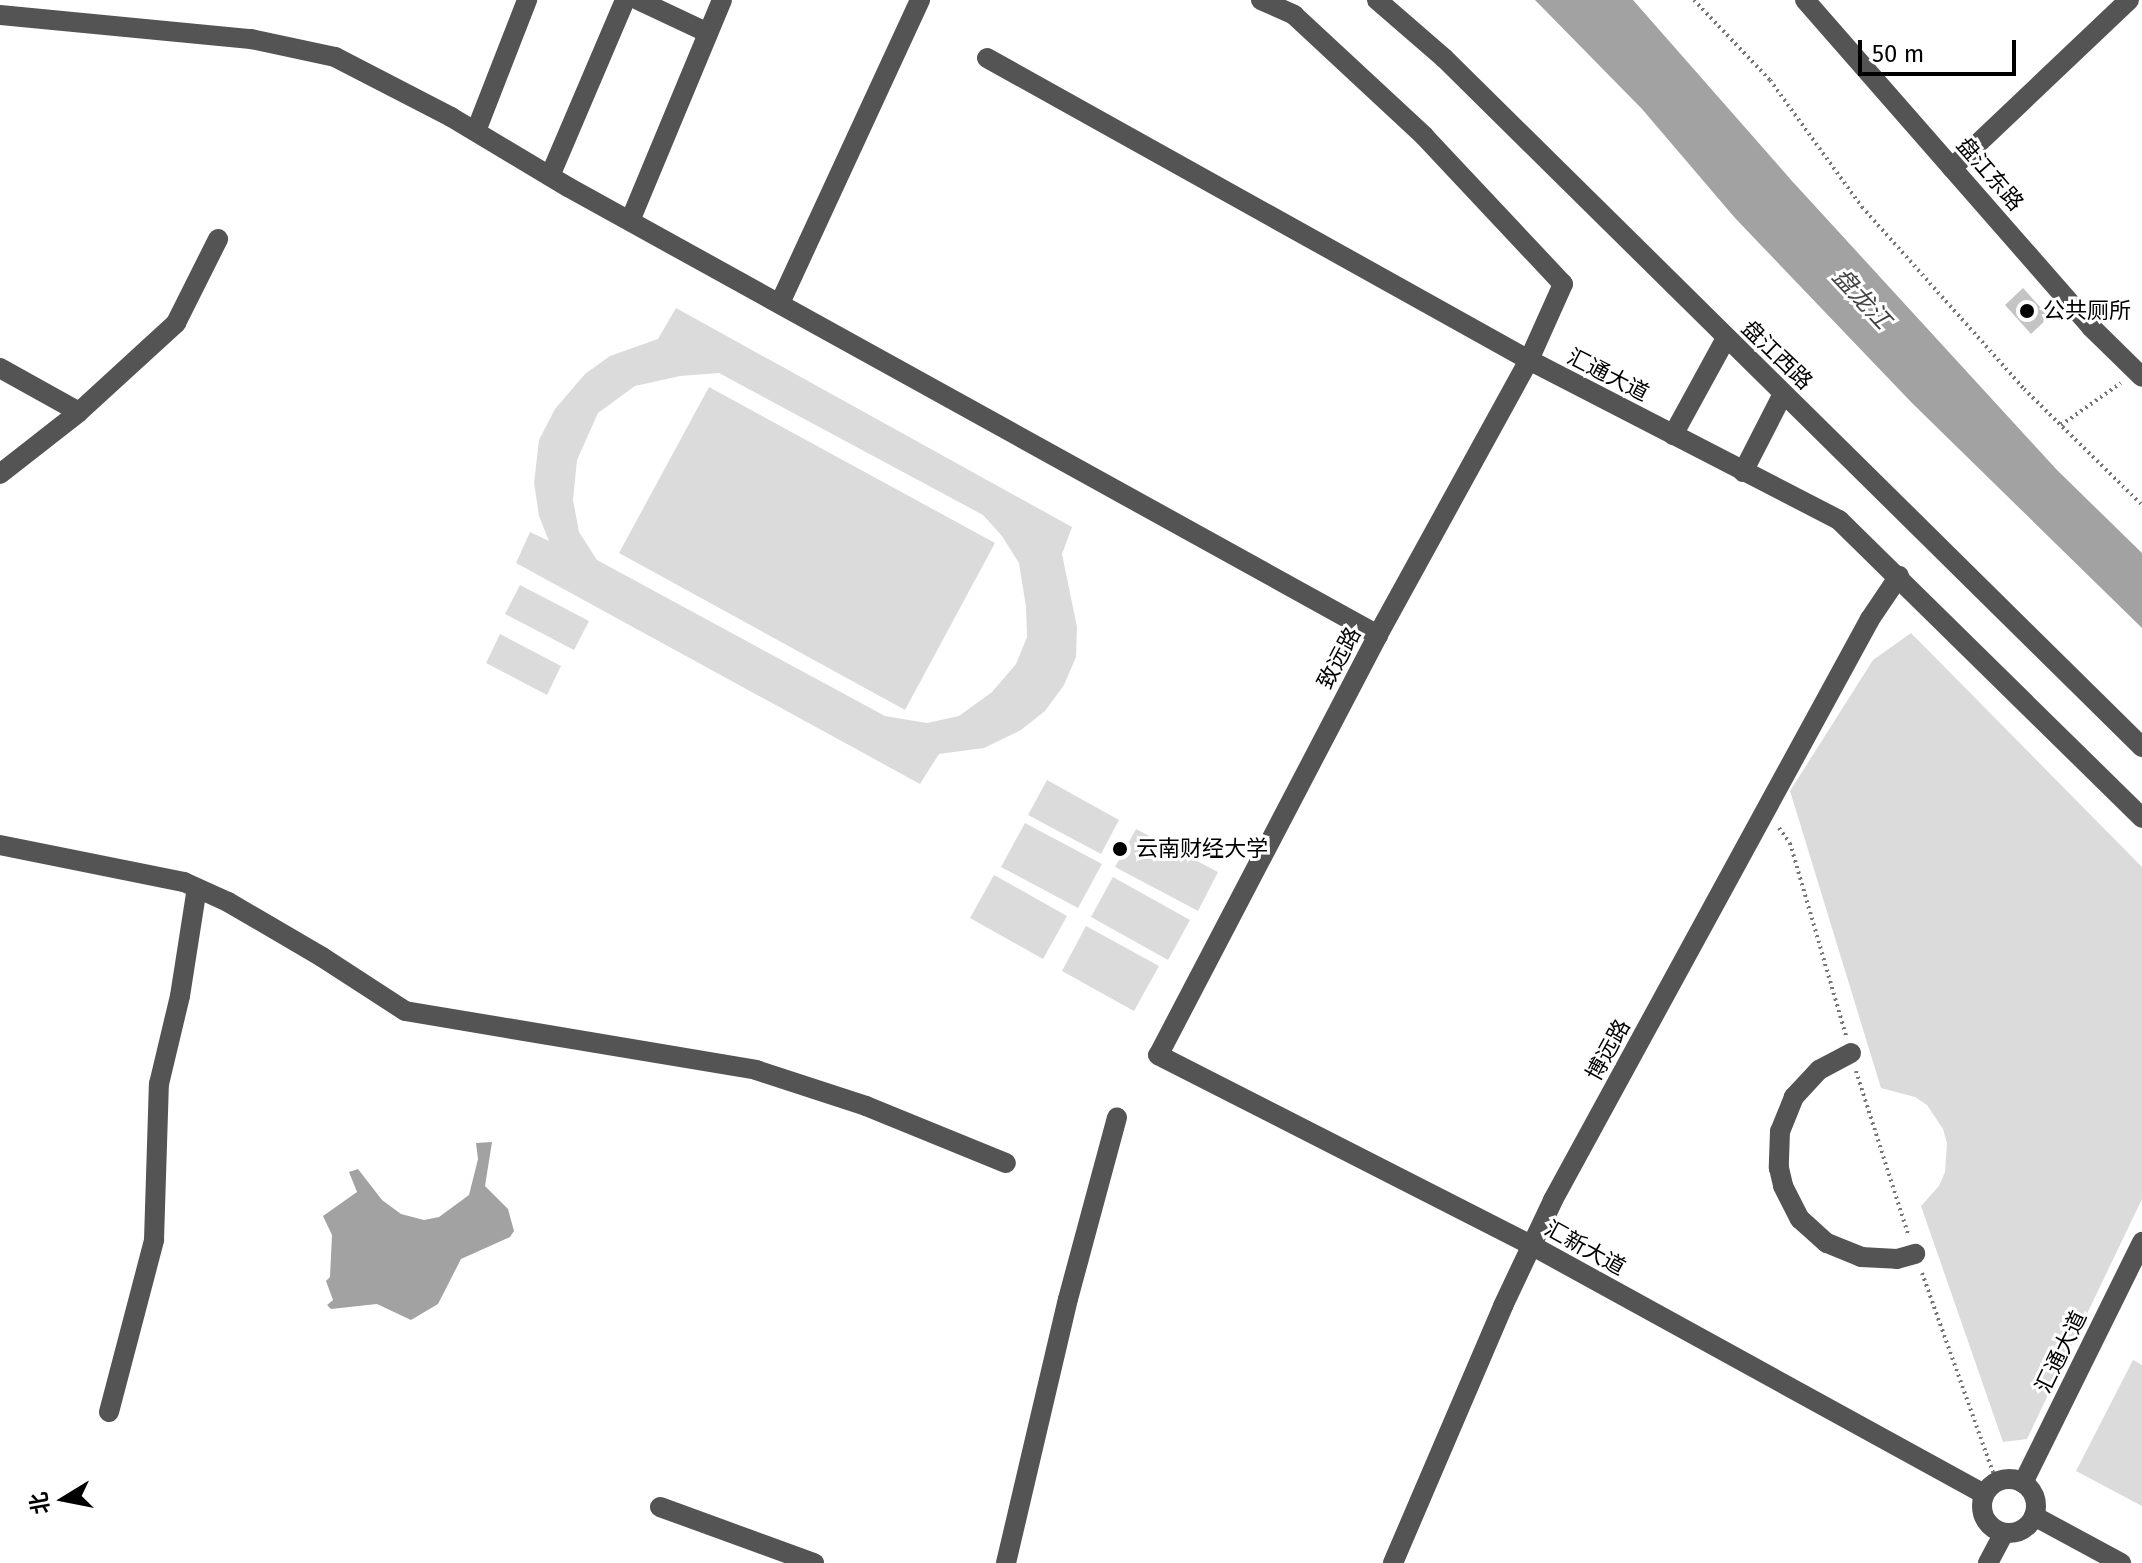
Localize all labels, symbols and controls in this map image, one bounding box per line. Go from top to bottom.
scale bar [1862,24,2020,74]
text: 50 m [1872,40,1924,68]
street label: 盘江东路 [1951,132,2029,216]
water label: 盘龙江 [1826,263,1896,335]
place label: 公共厕所 [2043,298,2131,324]
marker: 公共厕所 [2018,302,2036,320]
street label: 盘江西路 [1736,315,1818,395]
street label: 汇通大道 [1563,343,1653,407]
street label: 致远路 [1312,623,1366,693]
place label: 云南财经大学 [1136,836,1268,862]
marker: 云南财经大学 [1111,840,1129,858]
street label: 博远路 [1580,1015,1636,1085]
street label: 汇新大道 [1540,1215,1630,1281]
street label: 汇通大道 [2030,1307,2092,1397]
north arrow [24,1459,104,1539]
text: 北 [25,1490,55,1516]

